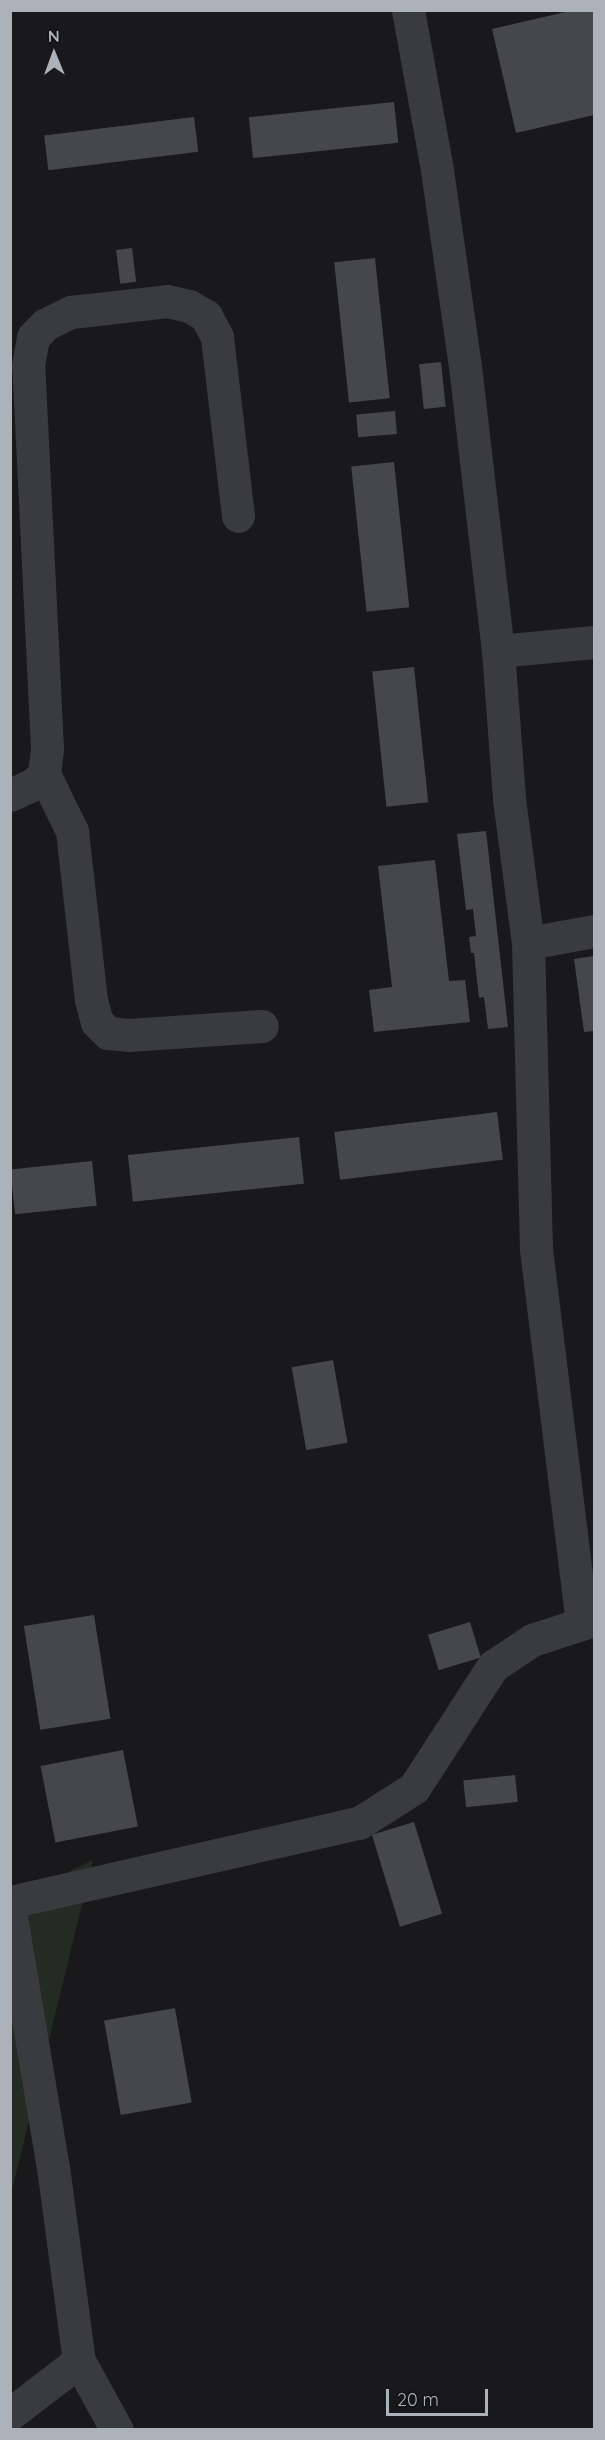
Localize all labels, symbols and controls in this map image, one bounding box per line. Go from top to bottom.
north arrow [24,24,84,84]
text: N [48,26,60,46]
scale bar [389,2377,491,2415]
text: 20 m [397,2388,439,2411]

